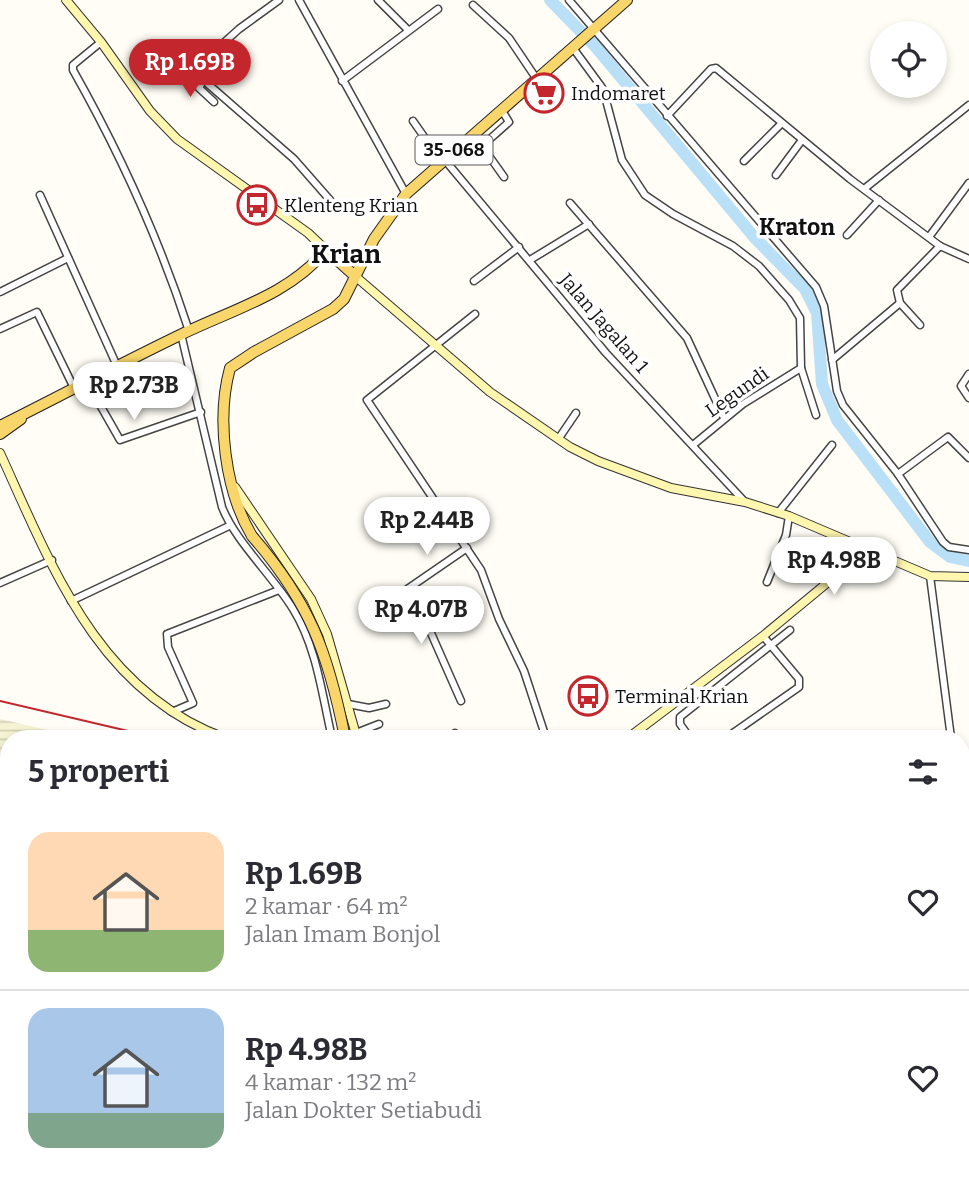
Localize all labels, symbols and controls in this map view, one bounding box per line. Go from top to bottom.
map controls [870,21,947,98]
button: locate [870,21,947,98]
pin: Rp 1.69B [118,40,262,99]
text: Rp 1.69B [145,48,235,76]
supermarket icon: Indomaret [523,72,565,114]
place label: Indomaret [571,82,666,105]
road number: 35-068 [416,135,492,164]
bus stop icon: Klenteng Krian [236,184,278,226]
place label: Klenteng Krian [284,194,418,217]
district label: Kraton [759,213,835,241]
district label: Krian [311,239,381,270]
street label: Jalan Jagalan 1 [554,268,654,378]
pin: Rp 2.73B [62,362,206,422]
street label: Legundi [701,362,773,422]
text: Rp 2.73B [89,371,179,399]
pin: Rp 2.44B [355,498,499,557]
text: Rp 2.44B [380,506,474,534]
pin: Rp 4.98B [762,538,906,597]
text: Rp 4.98B [787,546,881,574]
pin: Rp 4.07B [349,586,493,646]
text: Rp 4.07B [374,595,468,623]
bus stop icon: Terminal Krian [567,675,609,717]
place label: Terminal Krian [615,685,748,708]
icon: filters [904,753,942,791]
text: 5 properti [28,754,169,790]
text: Rp 1.69B [245,856,363,892]
icon: home [84,860,168,944]
icon: heart [904,883,942,921]
text: 2 kamar · 64 m² [245,892,408,920]
text: Jalan Imam Bonjol [245,920,440,948]
text: Rp 4.98B [245,1032,368,1068]
icon: home [84,1036,168,1120]
icon: heart [904,1059,942,1097]
text: 4 kamar · 132 m² [245,1068,416,1096]
text: Jalan Dokter Setiabudi [245,1096,482,1124]

